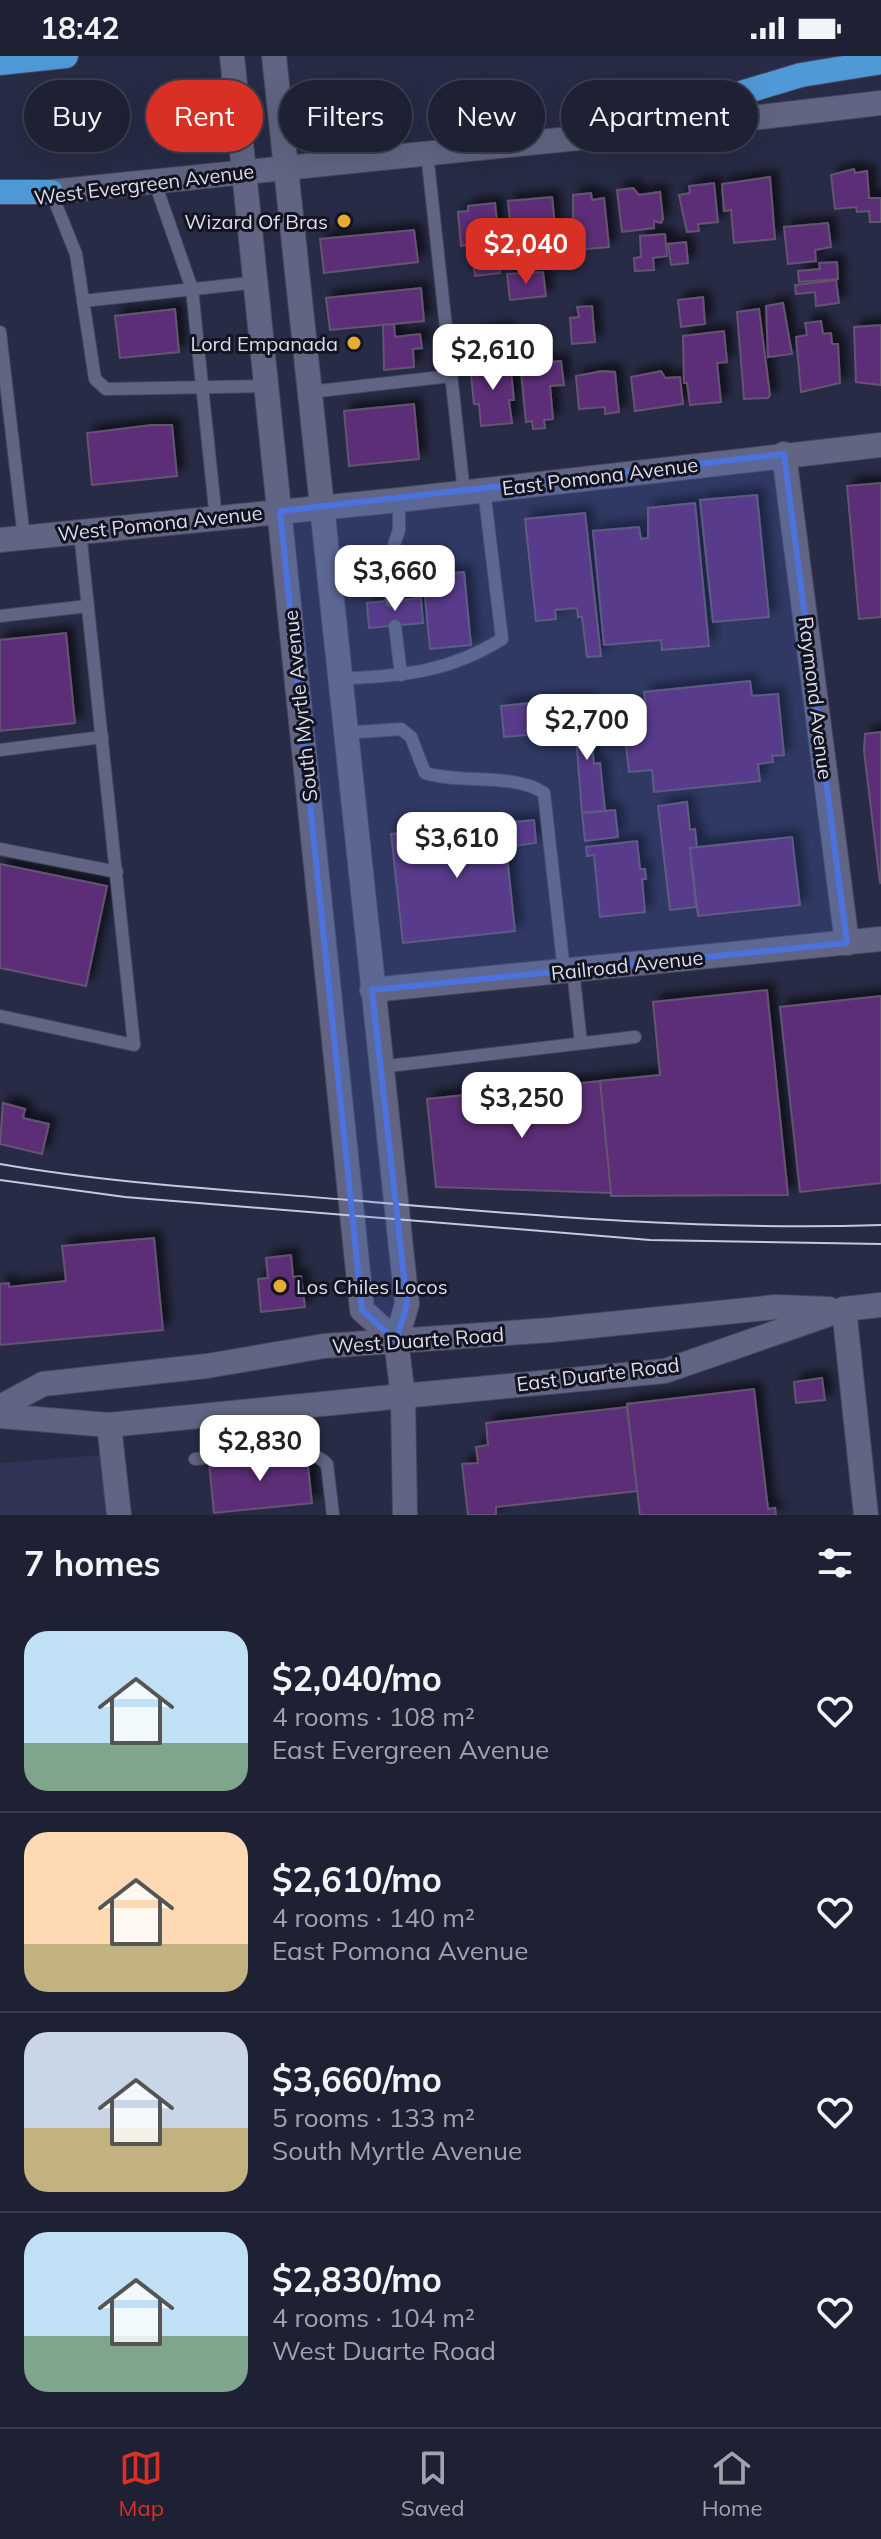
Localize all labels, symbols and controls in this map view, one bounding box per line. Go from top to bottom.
text: 18:42 [40,9,119,47]
chip: Buy [24,80,130,152]
chip: Rent [146,80,263,152]
chip: Filters [279,80,412,152]
chip: New [428,80,545,152]
chip: Apartment [561,80,758,152]
street label: West Evergreen Avenue [32,158,256,210]
place label: Wizard Of Bras [184,209,328,234]
marker: Wizard Of Bras [335,212,353,230]
pin: $2,040 [461,218,591,286]
text: $2,040 [484,227,568,260]
pin: $2,610 [428,324,558,392]
place label: Lord Empanada [190,331,338,356]
text: $2,610 [451,333,535,366]
marker: Lord Empanada [345,334,363,352]
street label: East Pomona Avenue [501,452,699,500]
street label: West Pomona Avenue [56,500,264,546]
pin: $3,660 [330,545,460,613]
text: $3,660 [353,554,437,587]
street label: South Myrtle Avenue [278,609,322,803]
street label: Raymond Avenue [794,615,838,781]
pin: $2,700 [522,694,652,762]
text: $2,700 [545,703,629,736]
pin: $3,610 [392,812,522,880]
text: $3,610 [415,821,499,854]
street label: Railroad Avenue [550,945,704,985]
pin: $3,250 [457,1072,587,1140]
text: $3,250 [480,1081,564,1114]
place label: Los Chiles Locos [296,1274,448,1299]
marker: Los Chiles Locos [271,1277,289,1295]
street label: West Duarte Road [331,1322,505,1358]
street label: East Duarte Road [515,1352,681,1396]
pin: $2,830 [195,1415,325,1483]
text: $2,830 [218,1424,302,1457]
icon: filters [813,1541,857,1585]
text: 7 homes [24,1542,161,1585]
text: $2,040/mo [272,1657,442,1700]
icon: home [88,1663,184,1759]
icon: heart [813,1689,857,1733]
text: 4 rooms · 108 m² [272,1700,475,1733]
text: East Evergreen Avenue [272,1733,549,1766]
text: $2,610/mo [272,1858,442,1901]
icon: home [88,1864,184,1960]
icon: heart [813,1890,857,1934]
text: 4 rooms · 140 m² [272,1901,475,1934]
text: East Pomona Avenue [272,1934,528,1967]
text: $3,660/mo [272,2058,442,2101]
icon: home [88,2064,184,2160]
icon: heart [813,2090,857,2134]
text: 5 rooms · 133 m² [272,2101,475,2134]
text: South Myrtle Avenue [272,2134,522,2167]
text: $2,830/mo [272,2258,442,2301]
icon: home [88,2264,184,2360]
icon: heart [813,2290,857,2334]
text: 4 rooms · 104 m² [272,2301,475,2334]
text: West Duarte Road [272,2334,496,2367]
tab: Map [119,2446,164,2522]
tab: Saved [401,2446,465,2522]
tab: Home [702,2446,762,2522]

